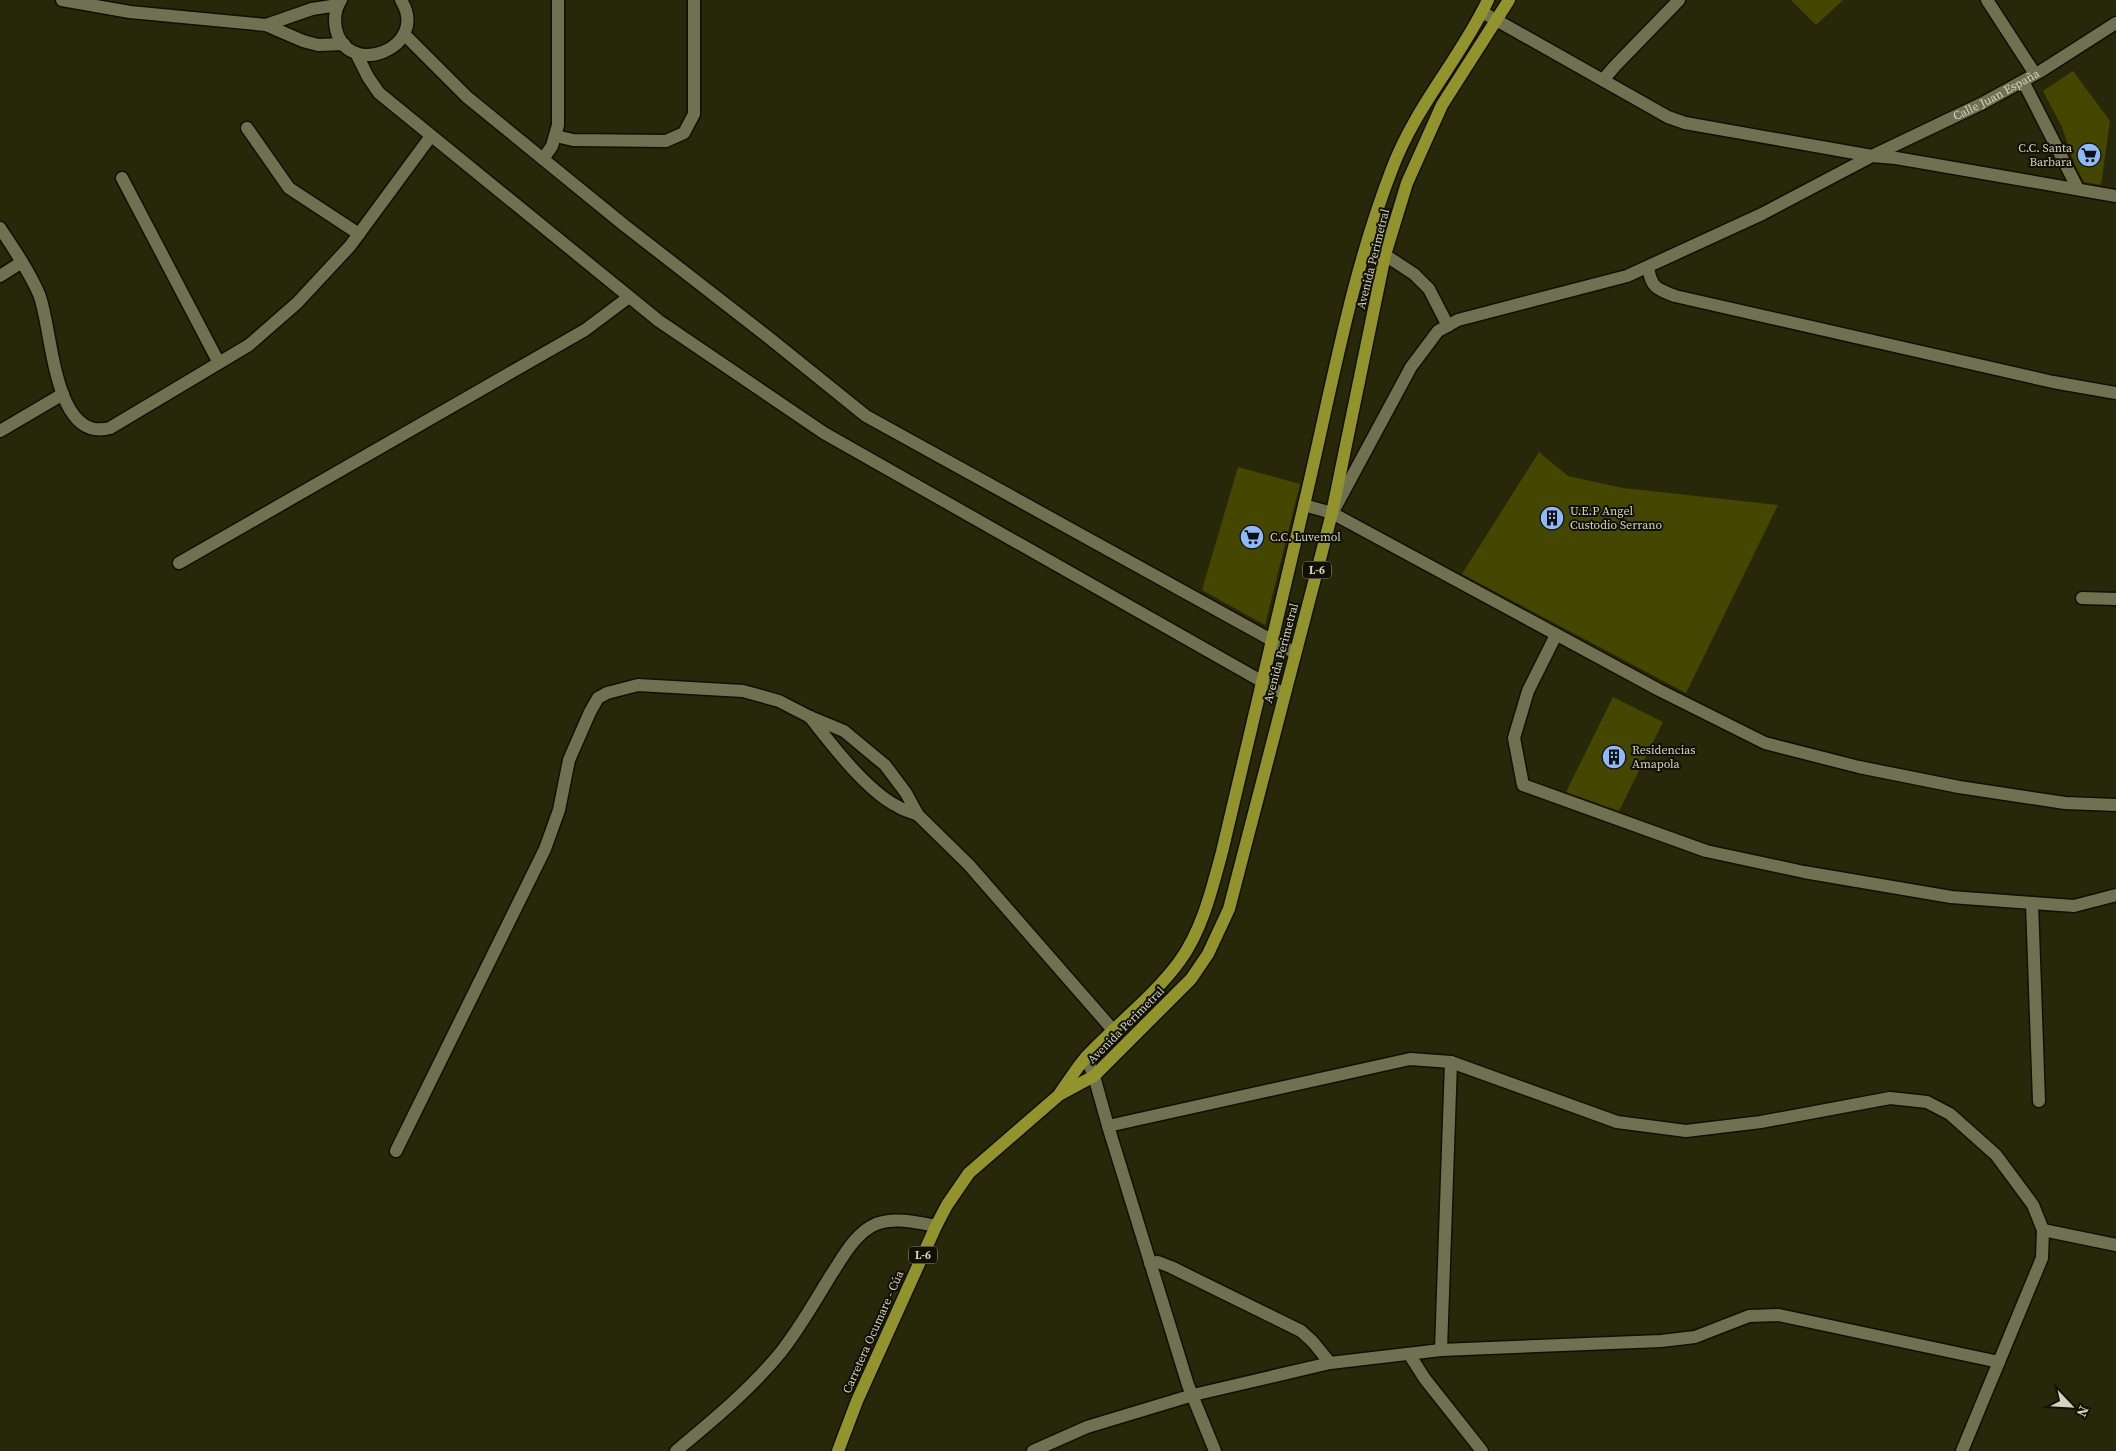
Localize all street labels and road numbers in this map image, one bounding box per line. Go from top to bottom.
street label: Calle Juan España [1950,65,2043,124]
street label: Avenida Perimetral [1353,207,1393,311]
road number: L-6 [1303,562,1331,578]
street label: Avenida Perimetral [1260,601,1302,705]
street label: Avenida Perimetral [1084,983,1168,1067]
road number: L-6 [909,1246,937,1264]
street label: Carretera Ocumare - Cúa [839,1267,908,1396]

